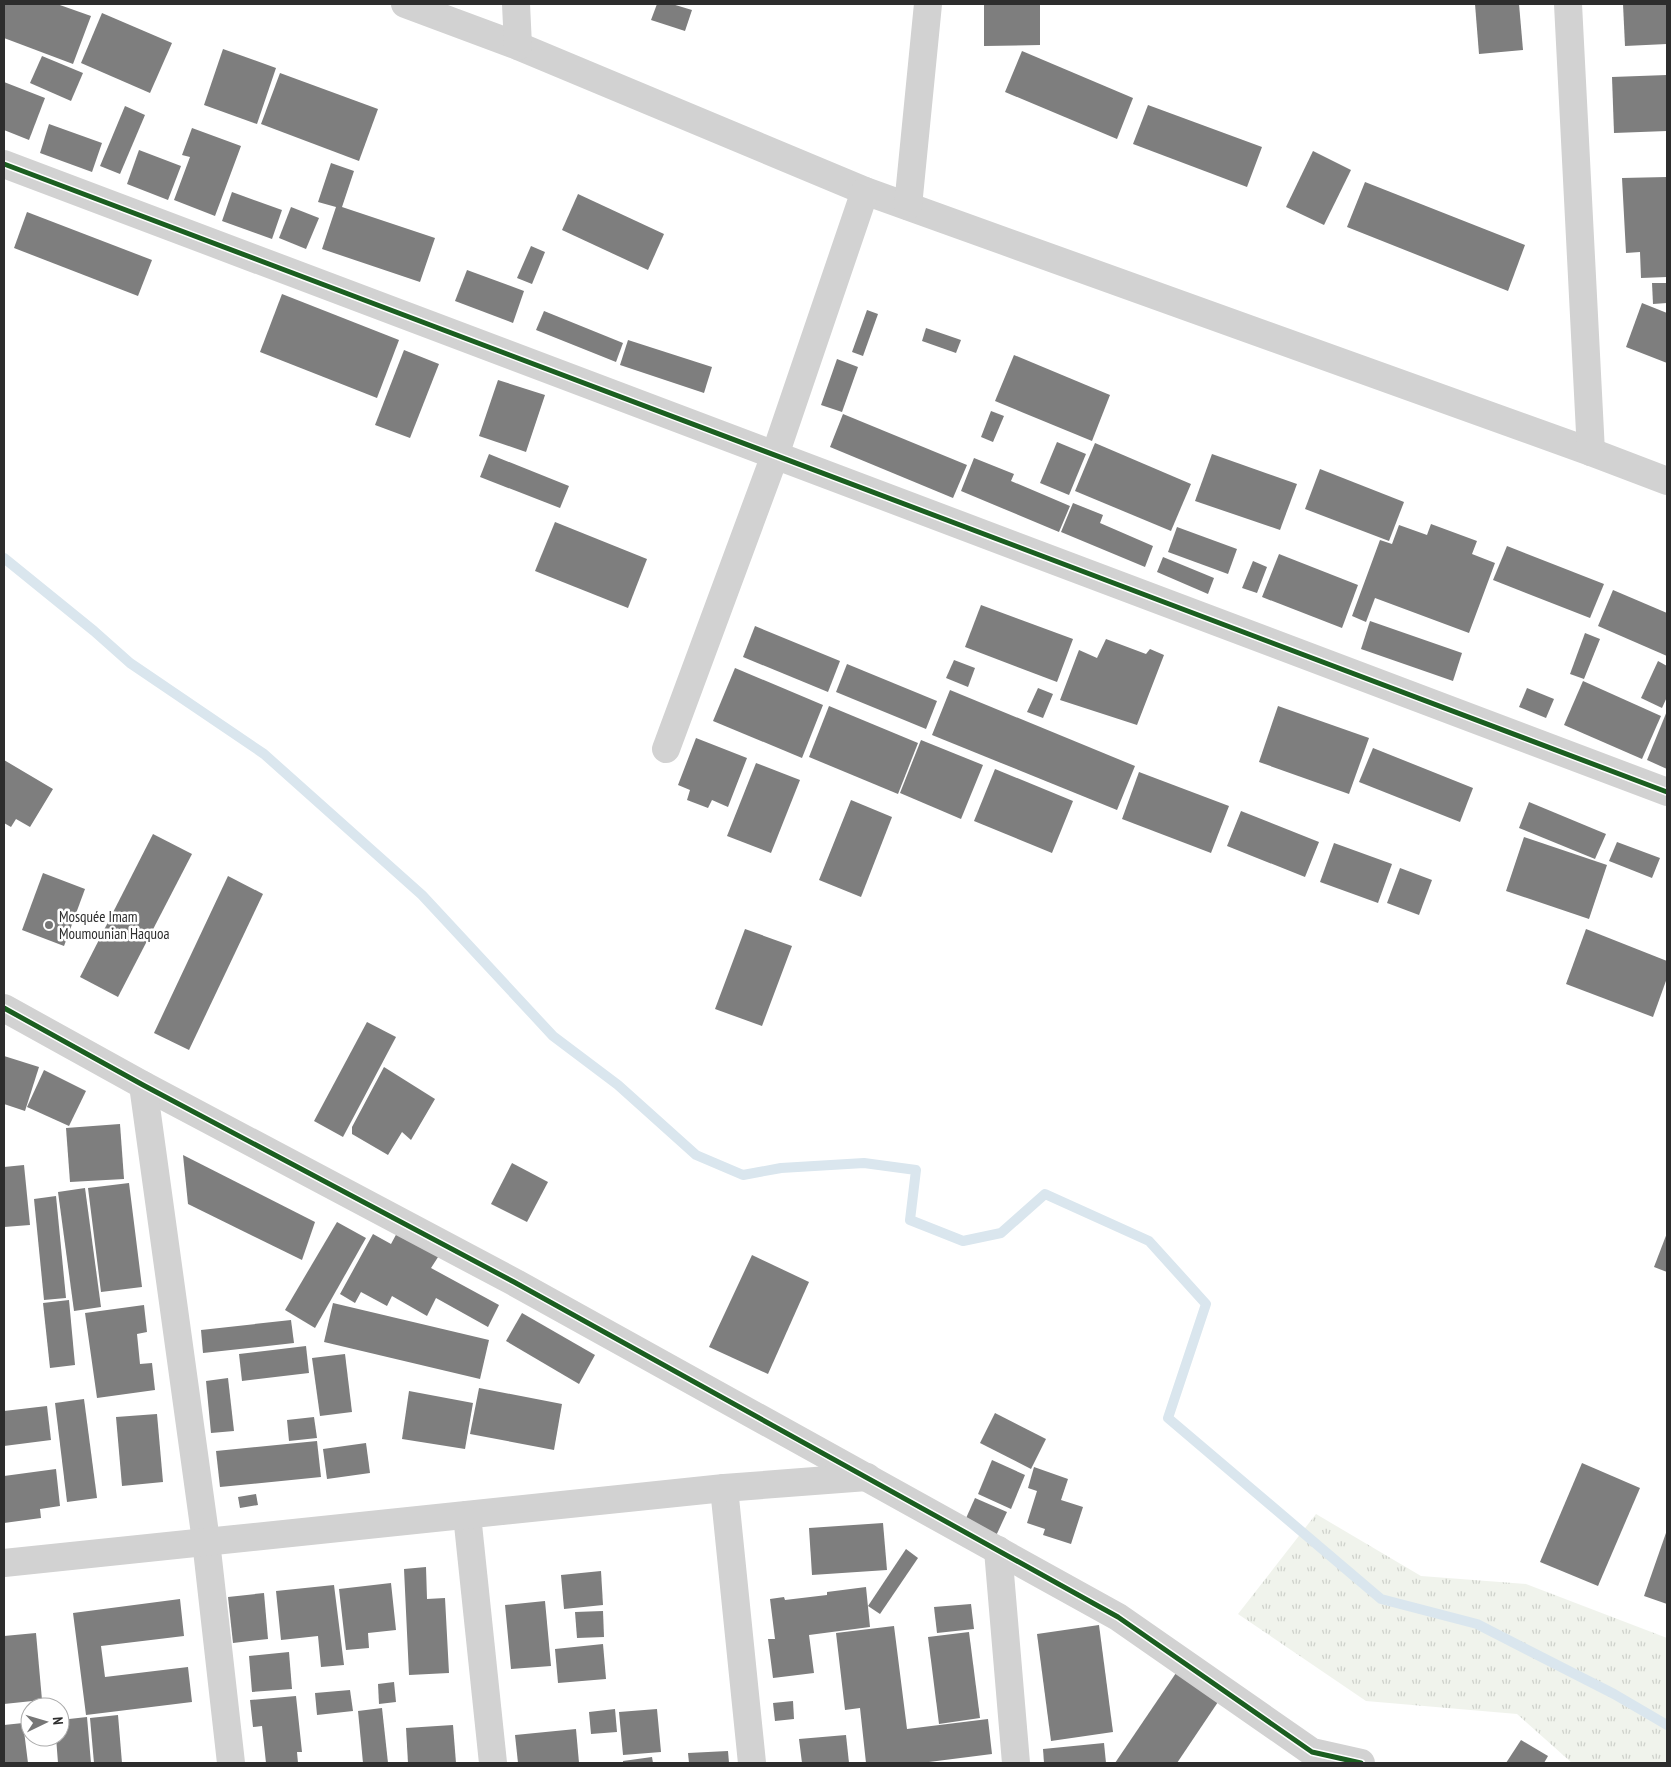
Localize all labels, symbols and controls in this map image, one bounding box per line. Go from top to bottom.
place label: Mosquée Imam Moumounian Haquoa [59,907,169,943]
marker: Mosquée Imam Moumounian Haquoa [43,919,55,931]
north arrow [20,1697,70,1747]
text: N [49,1716,67,1725]

